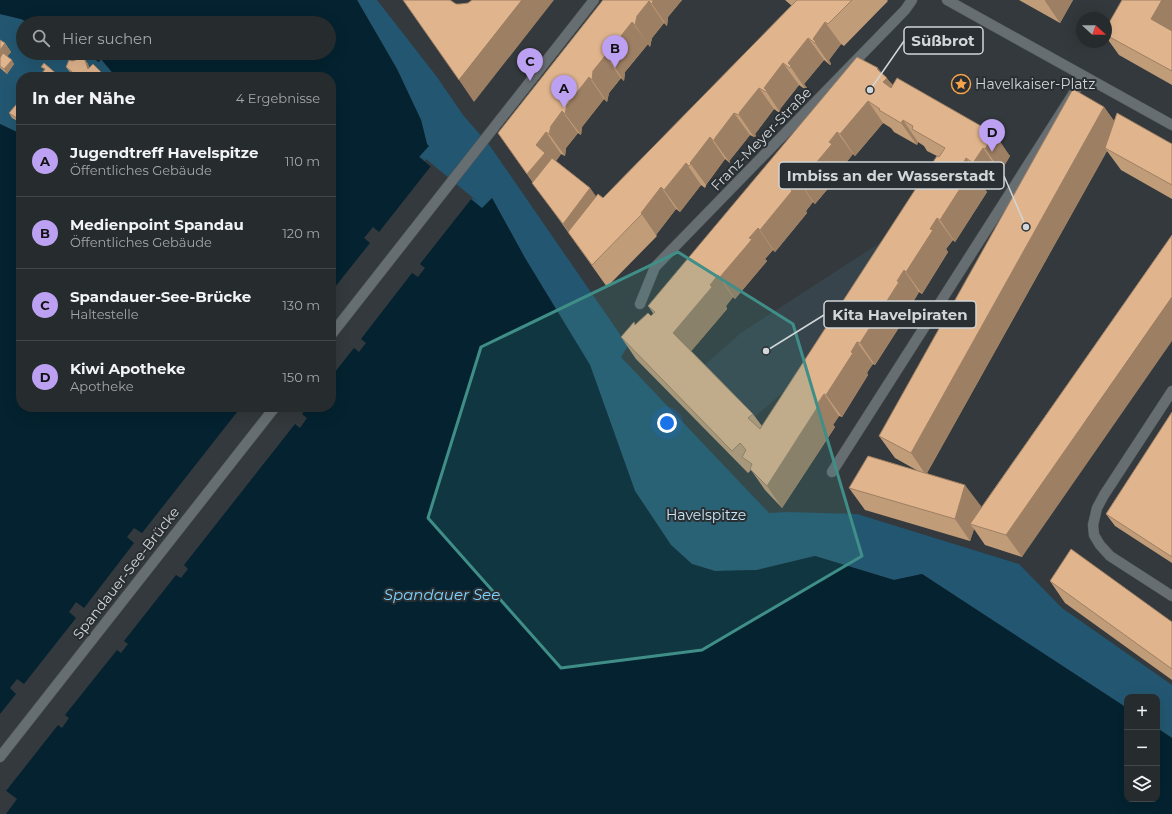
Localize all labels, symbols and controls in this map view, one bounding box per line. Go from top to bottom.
north arrow [1076,12,1112,48]
search box [16,16,336,60]
icon: search [30,27,52,49]
callout: Süßbrot [904,27,983,54]
text: Hier suchen [62,29,152,48]
text: Süßbrot [911,31,975,50]
pin: B [602,35,628,68]
pin: C [517,48,543,81]
place icon: Havelkaiser-Platz [950,73,972,95]
pin: A [551,75,577,108]
place label: Havelkaiser-Platz [975,75,1095,93]
street label: Franz-Meyer-Straße [707,83,815,195]
text: In der Nähe [32,88,136,108]
text: 4 Ergebnisse [236,90,320,106]
pin: D [979,119,1005,152]
text: Jugendtreff Havelspitze [70,143,258,162]
text: A [40,153,50,169]
text: 110 m [285,153,320,169]
text: Öffentliches Gebäude [70,162,212,178]
callout: Imbiss an der Wasserstadt [779,162,1004,189]
text: Imbiss an der Wasserstadt [787,166,996,185]
text: Medienpoint Spandau [70,215,244,234]
text: B [40,225,50,241]
text: 120 m [282,225,320,241]
text: Öffentliches Gebäude [70,234,212,250]
text: Spandauer-See-Brücke [70,287,251,306]
text: C [40,297,50,313]
text: 130 m [282,297,320,313]
callout: Kita Havelpiraten [824,301,976,328]
text: Kita Havelpiraten [832,305,968,324]
text: Haltestelle [70,306,139,322]
text: Kiwi Apotheke [70,359,185,378]
text: D [40,369,50,385]
text: 150 m [282,369,320,385]
text: Apotheke [70,378,134,394]
your location [657,413,677,433]
street label: Spandauer-See-Brücke [69,503,183,643]
park label: Havelspitze [666,506,746,524]
water label: Spandauer See [384,585,500,604]
map controls [1124,694,1160,802]
button: + [1124,694,1160,730]
button: − [1124,730,1160,766]
button: layers [1124,766,1160,802]

